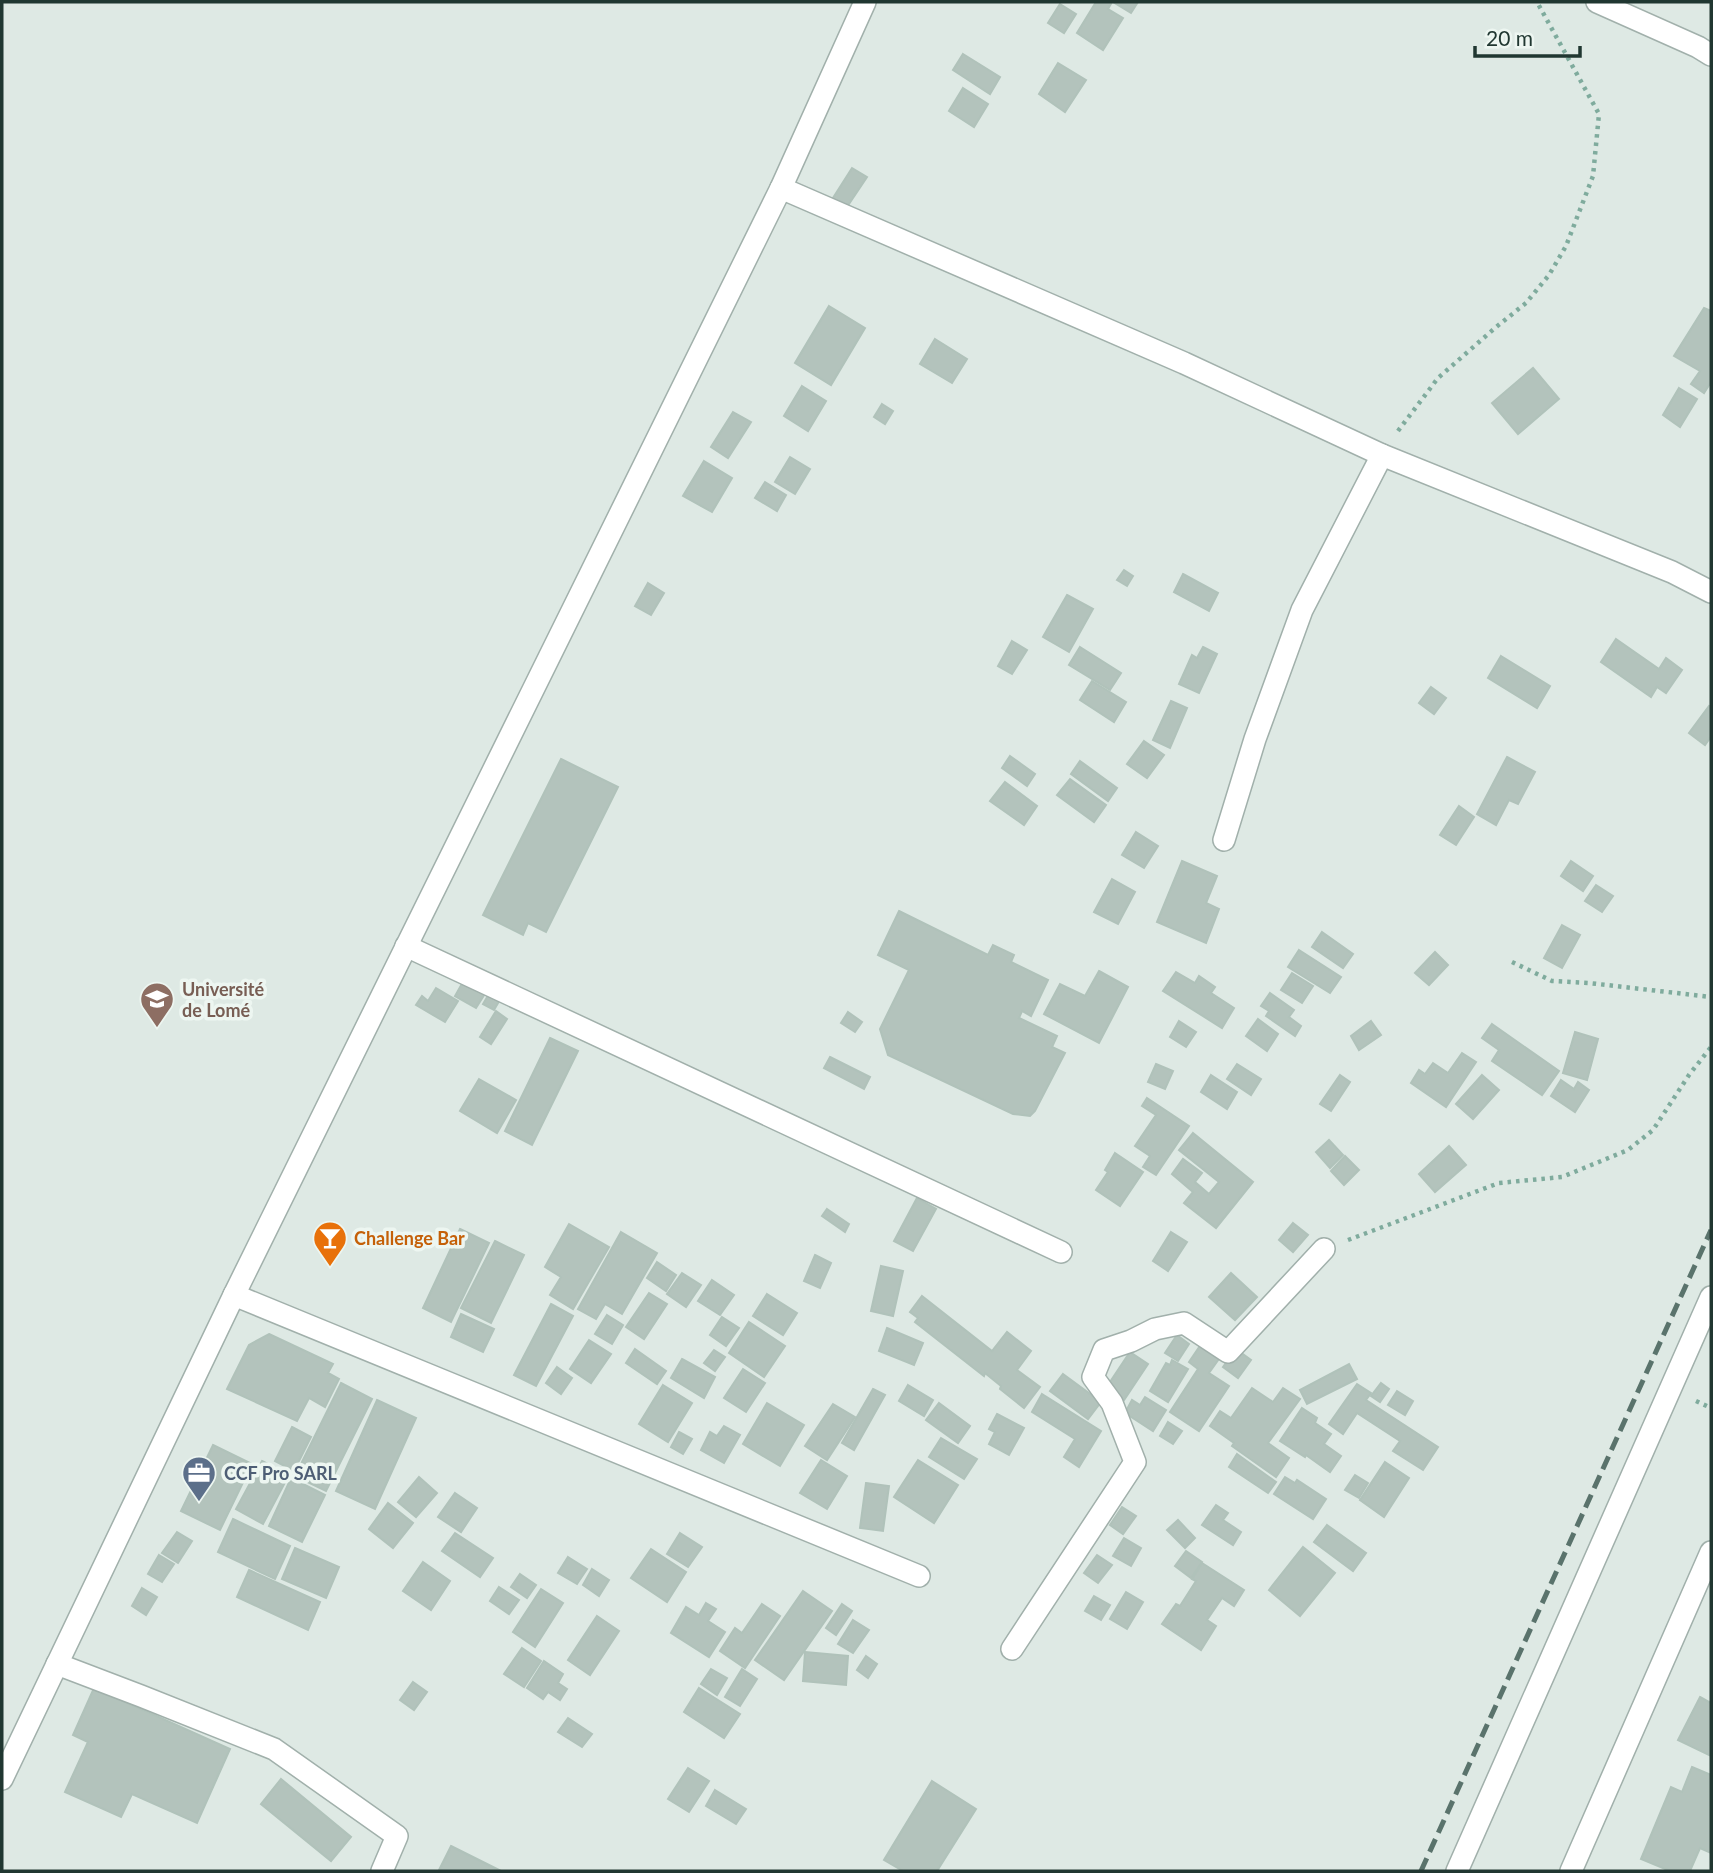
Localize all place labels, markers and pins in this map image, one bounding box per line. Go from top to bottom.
place label: Université de Lomé [182,978,264,1021]
school or university icon: Université de Lomé [138,980,176,1029]
bar icon: Challenge Bar [311,1219,349,1268]
place label: Challenge Bar [354,1227,465,1249]
office icon: CCF Pro SARL [180,1454,218,1503]
place label: CCF Pro SARL [224,1462,338,1484]

